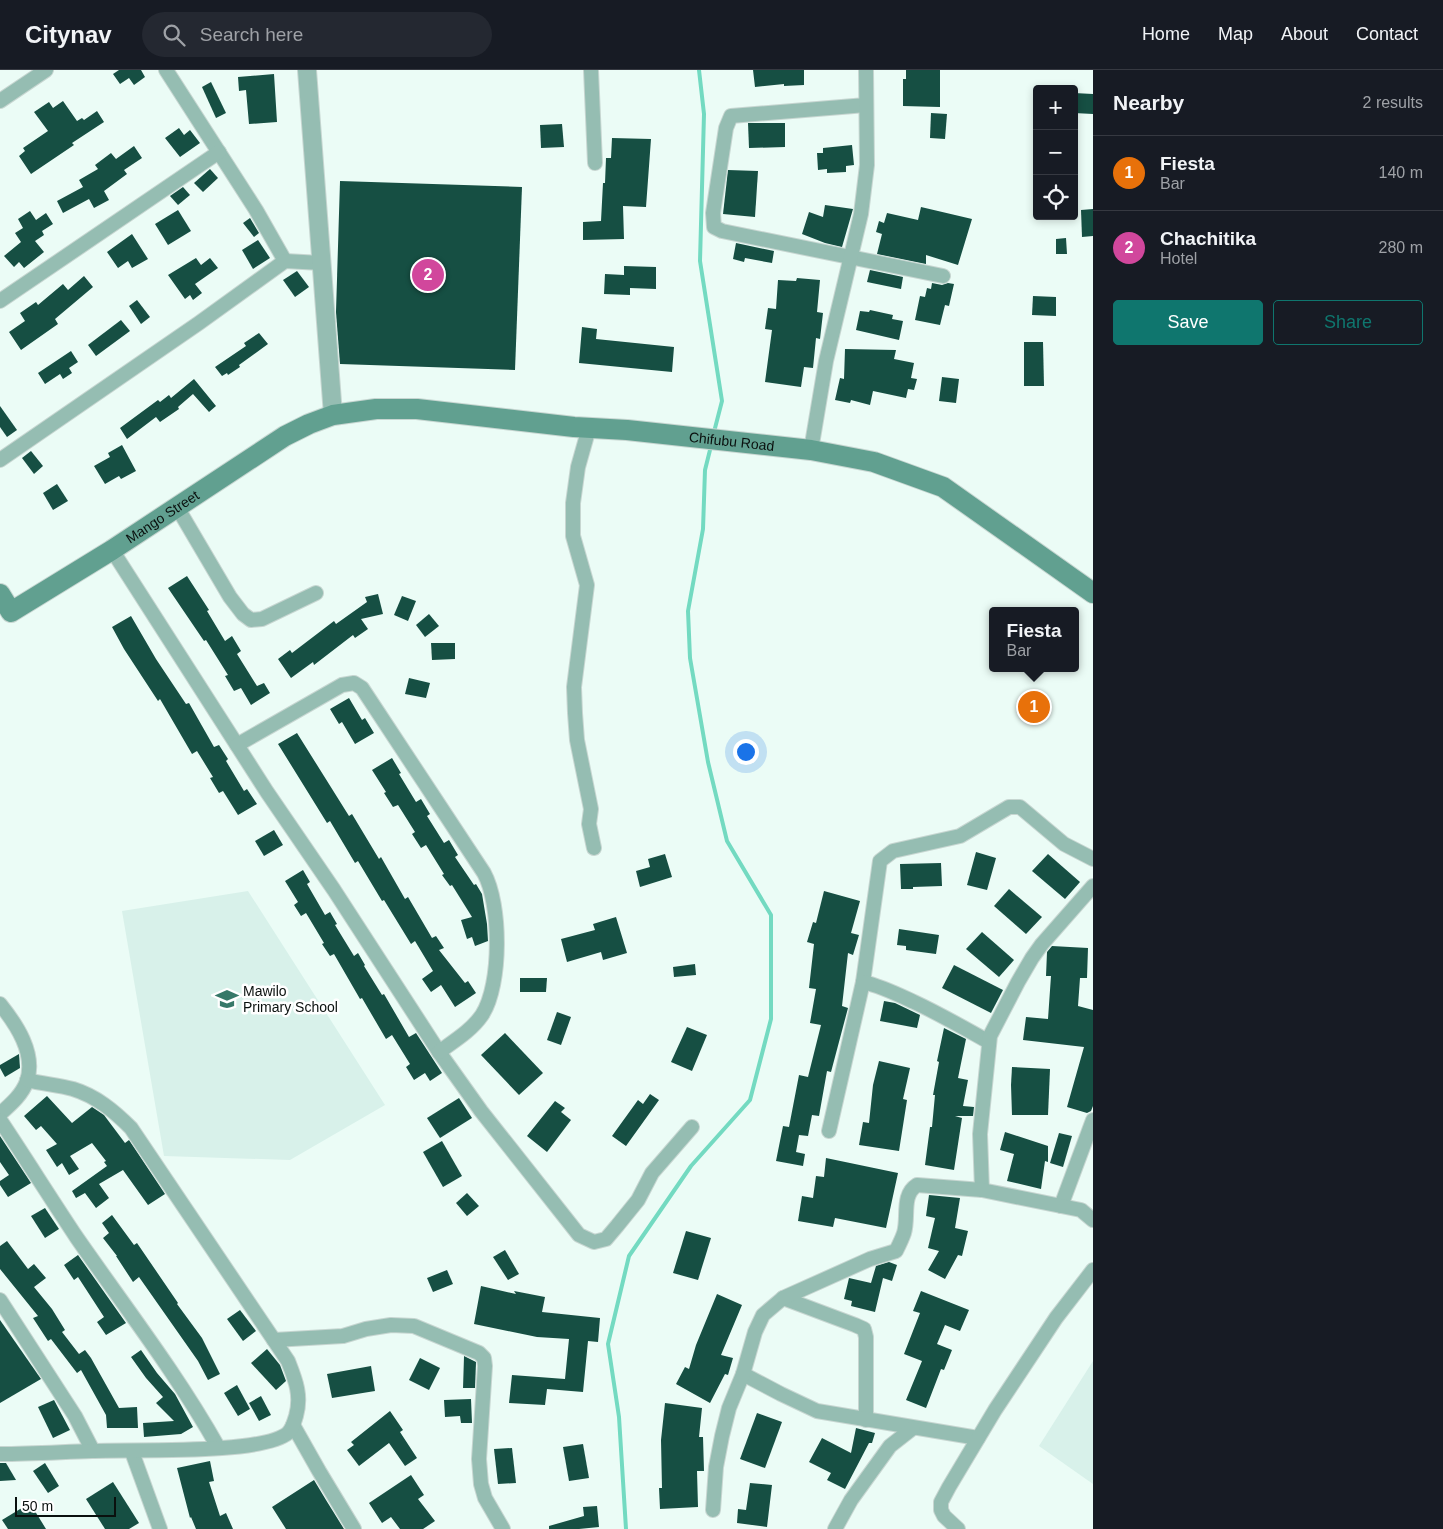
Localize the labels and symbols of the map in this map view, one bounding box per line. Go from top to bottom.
pin: 2 [412,256,444,294]
street label: Chifubu Road [688,429,775,454]
street label: Mango Street [123,487,202,547]
pin: 1 [1018,688,1050,726]
your location [733,739,759,765]
place label: Mawilo Primary School [243,983,338,1015]
school or university icon: Mawilo Primary School [214,986,240,1012]
scale bar [15,1494,116,1517]

